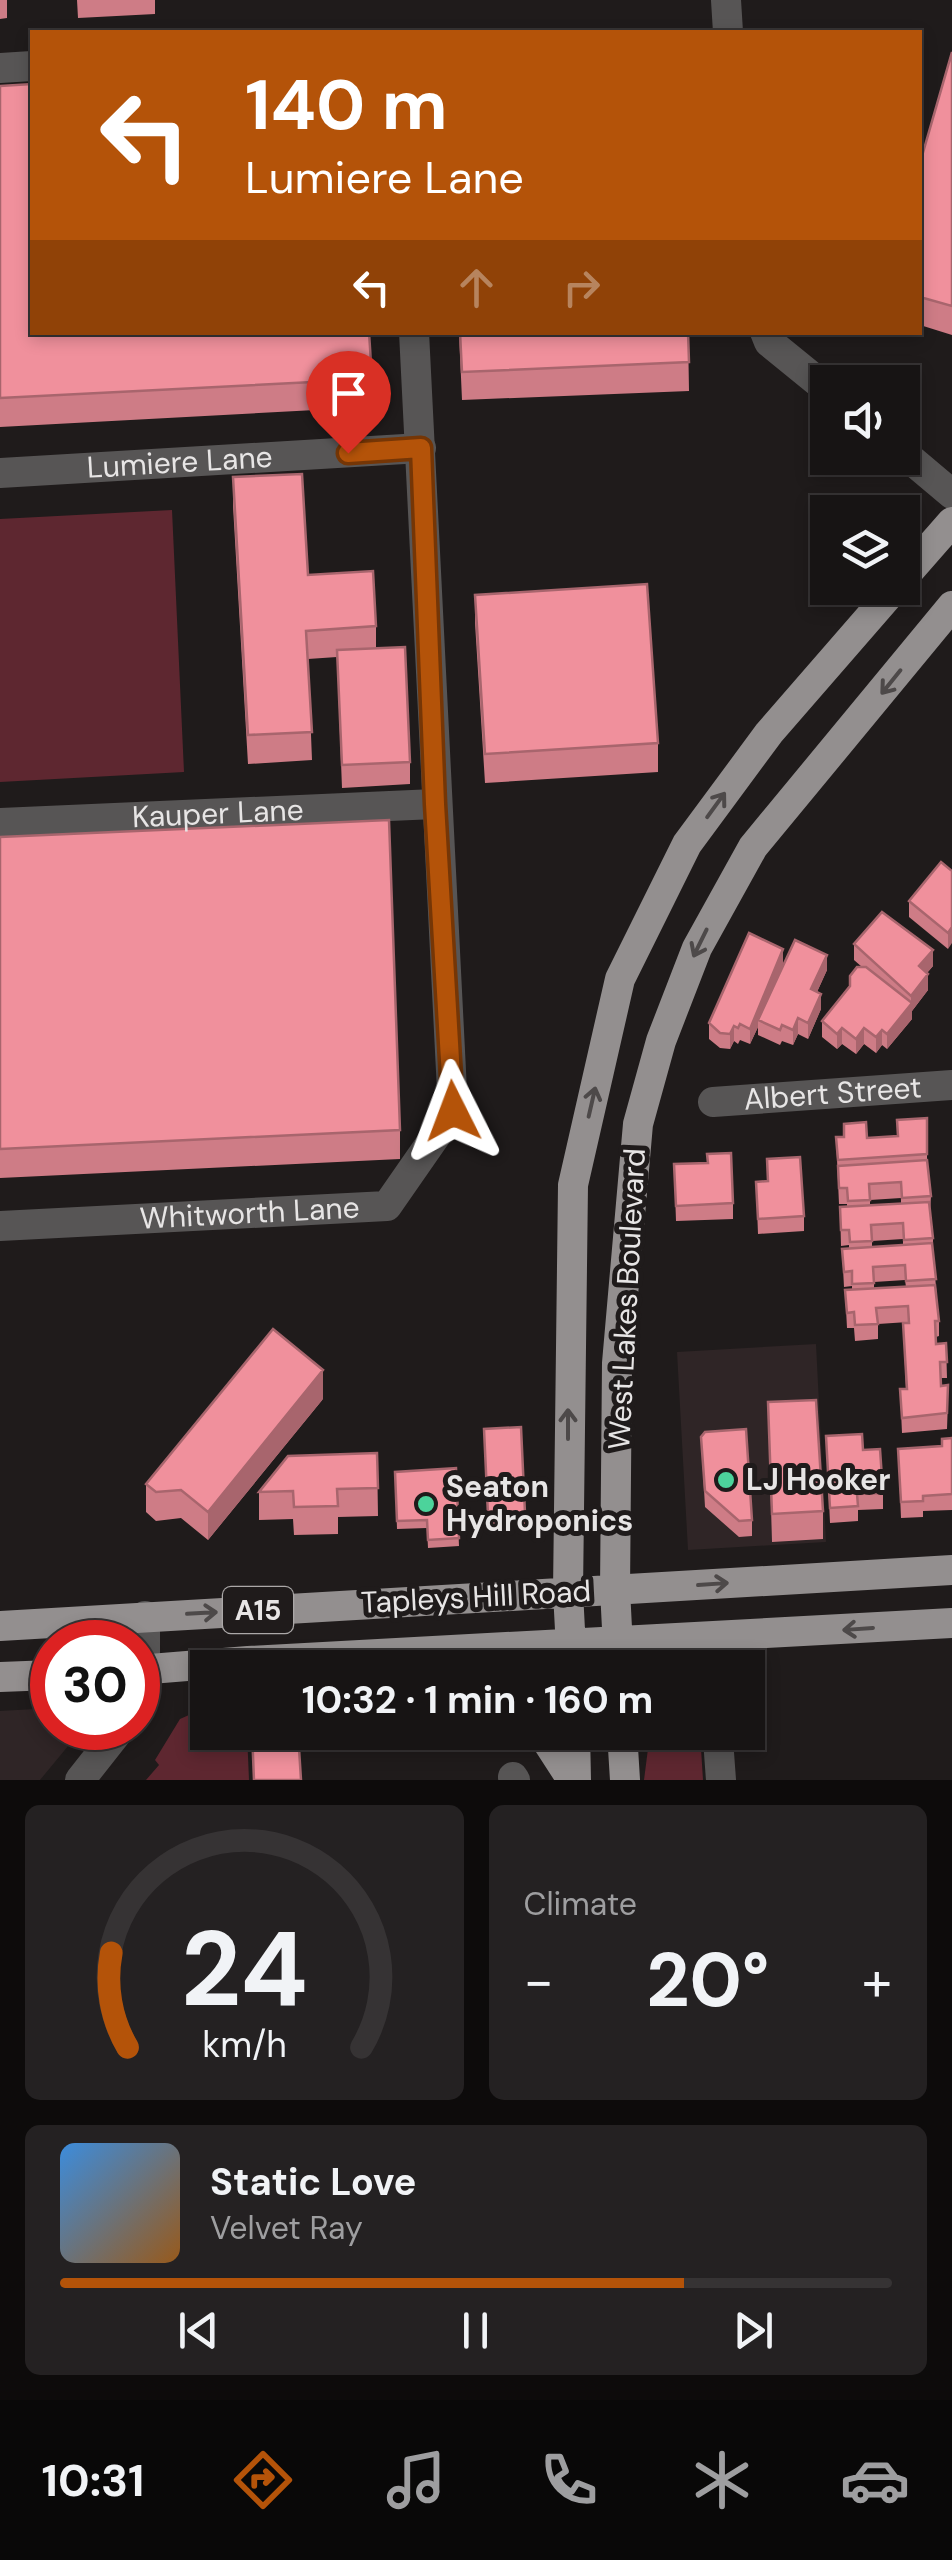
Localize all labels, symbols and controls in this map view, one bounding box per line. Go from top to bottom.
text: 140 m [245,60,448,151]
icon: left [80,70,210,200]
text: Lumiere Lane [245,148,524,207]
icon: left [344,260,399,315]
icon: ahead [449,260,504,315]
icon: right [554,260,609,315]
pin [306,351,391,454]
map controls [810,365,920,605]
button: sound [810,365,920,475]
icon: arrive [321,366,376,421]
street label: Lumiere Lane [86,437,274,487]
button: layers [810,495,920,605]
one-way arrow [880,668,902,694]
street label: Kauper Lane [131,790,304,836]
one-way arrow [705,792,726,819]
one-way arrow [690,928,709,958]
position arrow [401,1059,505,1163]
street label: Albert Street [742,1067,923,1119]
one-way arrow [584,1086,602,1118]
street label: West Lakes Boulevard [599,1147,654,1451]
street label: Whitworth Lane [139,1187,360,1238]
one-way arrow [559,1409,578,1441]
place label: LJ Hooker [746,1460,890,1499]
place label: Seaton Hydroponics [446,1467,633,1540]
marker: LJ Hooker [715,1469,737,1491]
marker: Seaton Hydroponics [415,1493,437,1515]
street label: Tapleys Hill Road [360,1571,592,1622]
one-way arrow [696,1574,728,1593]
road number: A15 [223,1587,293,1633]
one-way arrow [186,1603,218,1622]
speed limit sign: 30 [30,1620,160,1750]
one-way arrow [843,1620,875,1639]
text: 10:32 · 1 min · 160 m [302,1675,653,1725]
text: Climate [524,1883,637,1925]
text: 24 [181,1902,308,2037]
text: 20° [646,1932,769,2029]
text: − [524,1945,554,2017]
text: + [862,1945,892,2017]
text: km/h [202,2022,286,2068]
text: Static Love [210,2157,416,2207]
text: Velvet Ray [210,2207,363,2249]
icon: previous [171,2303,226,2358]
icon: pause [448,2303,503,2358]
icon: next [726,2303,781,2358]
icon: directions [228,2445,298,2515]
icon: music [381,2445,451,2515]
icon: phone [534,2445,604,2515]
icon: climate [687,2445,757,2515]
icon: car [840,2445,910,2515]
text: 10:31 [42,2451,144,2510]

